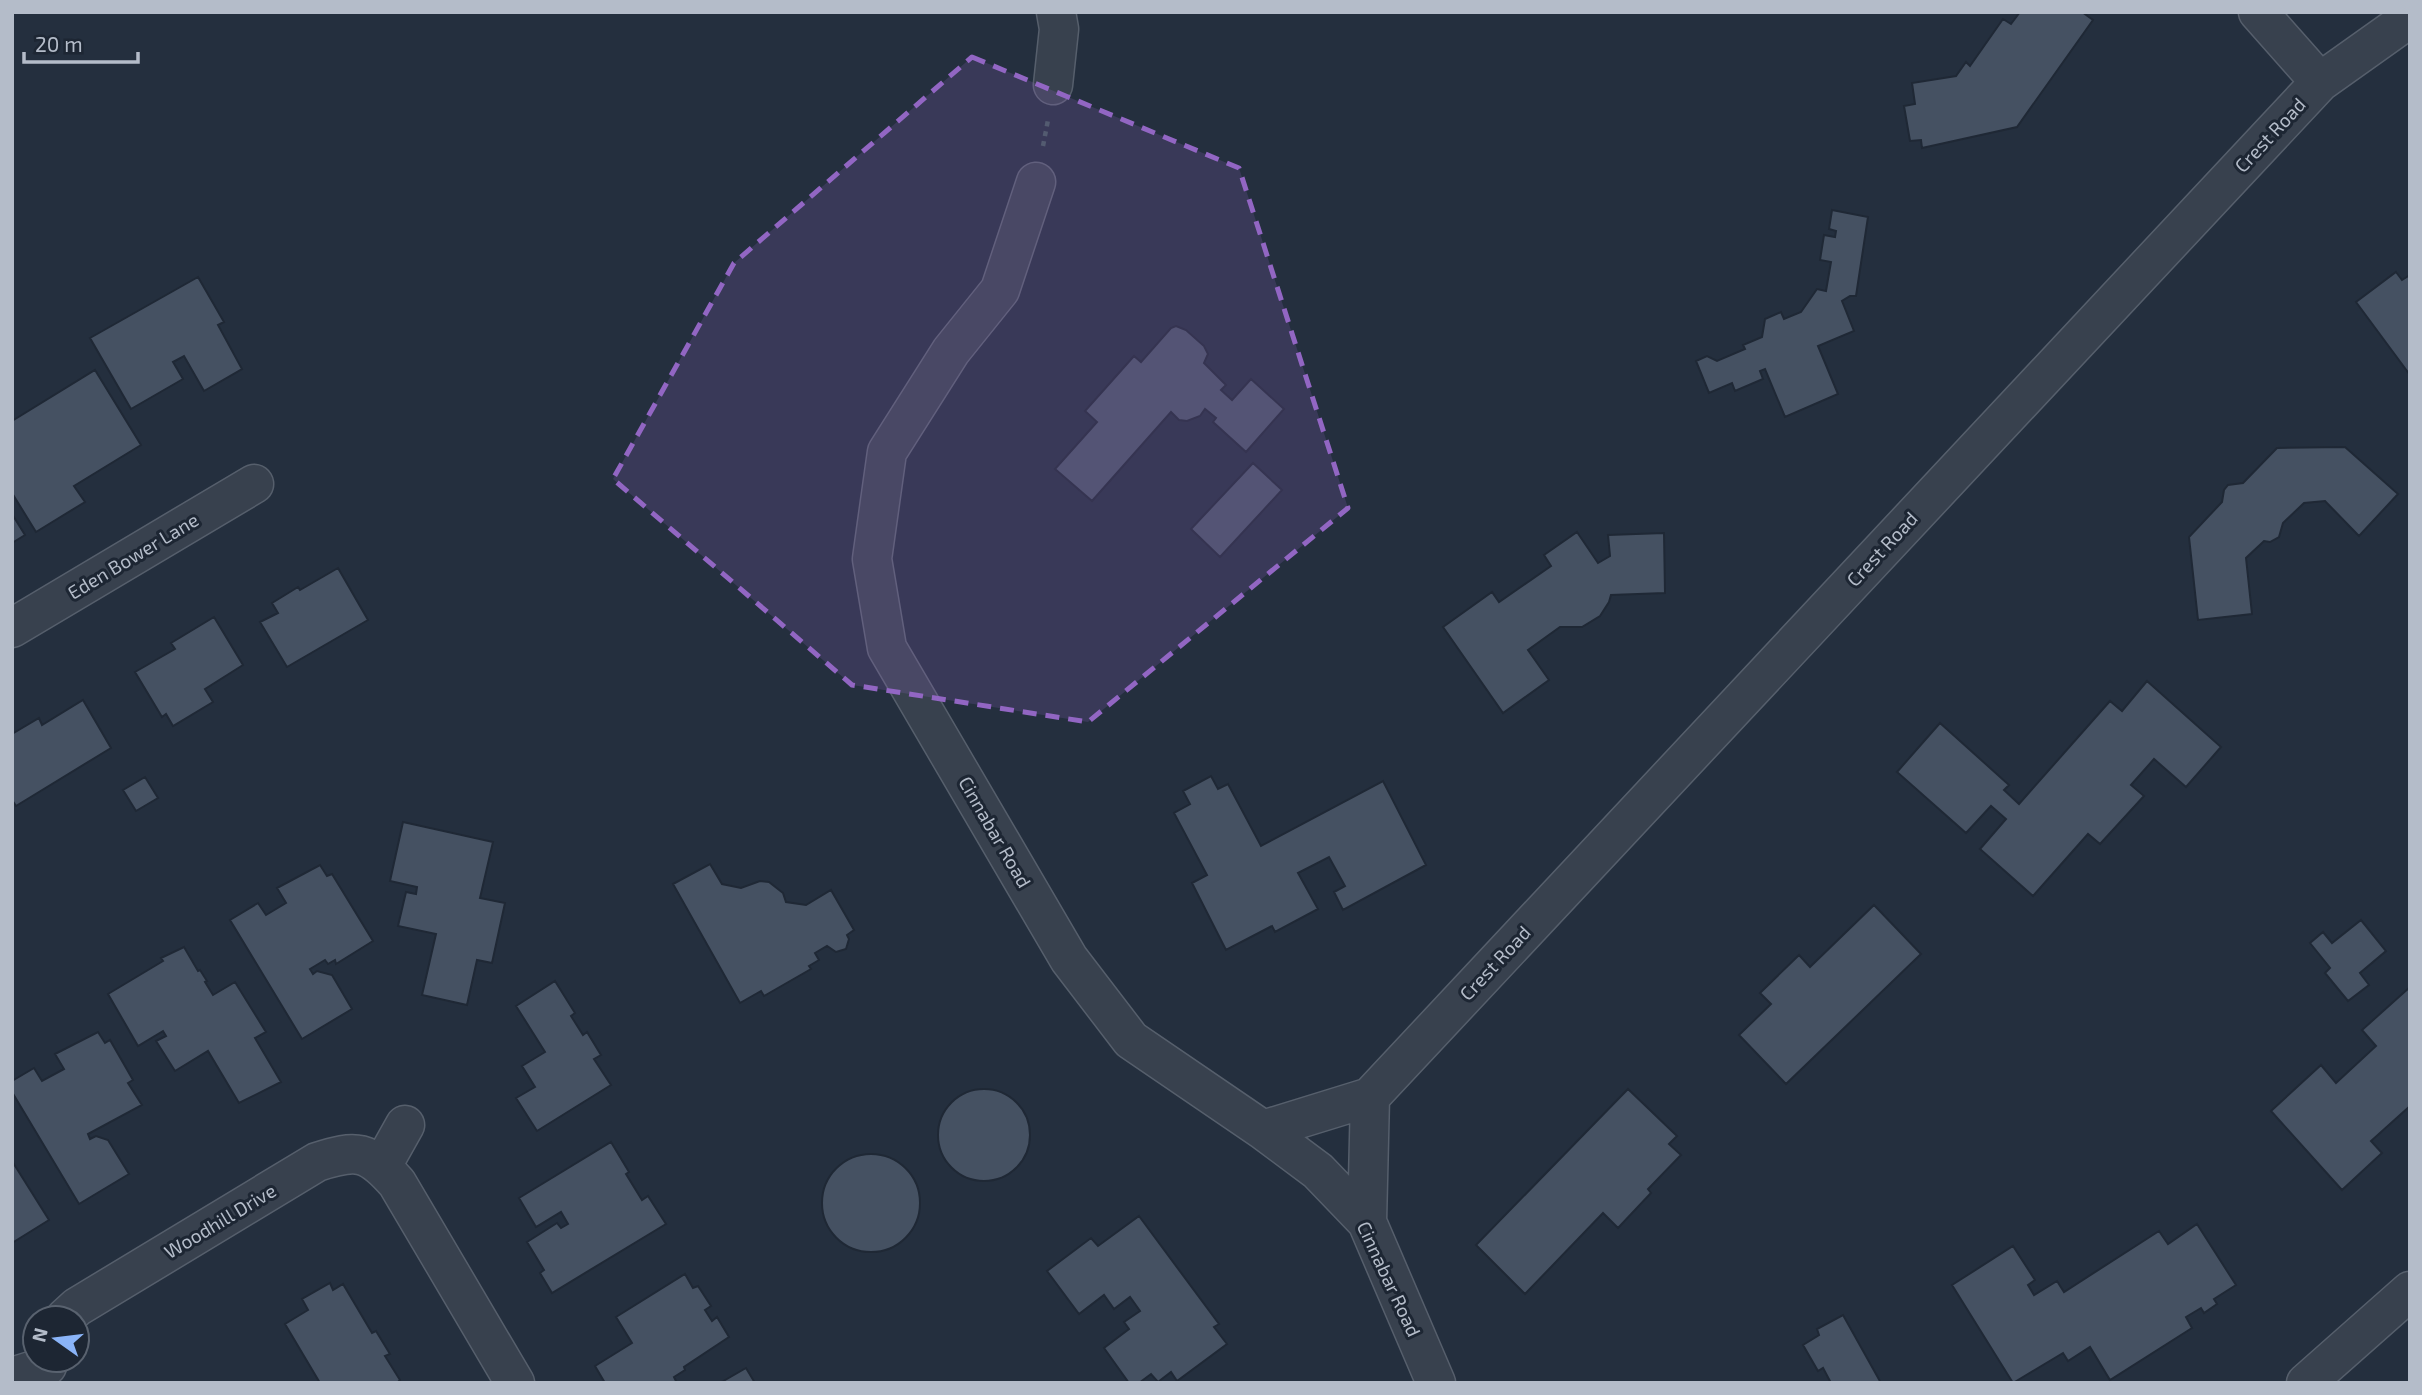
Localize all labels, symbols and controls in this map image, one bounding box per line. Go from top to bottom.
scale bar [24,21,138,65]
text: 20 m [35,31,83,56]
street label: Crest Road [2229,93,2310,177]
street label: Crest Road [1841,507,1922,591]
street label: Eden Bower Lane [63,508,202,604]
street label: Cinnabar Road [954,772,1037,891]
street label: Crest Road [1454,921,1535,1005]
street label: Woodhill Drive [160,1178,280,1263]
street label: Cinnabar Road [1353,1217,1426,1340]
north arrow [21,1304,91,1374]
text: N [26,1325,52,1344]

